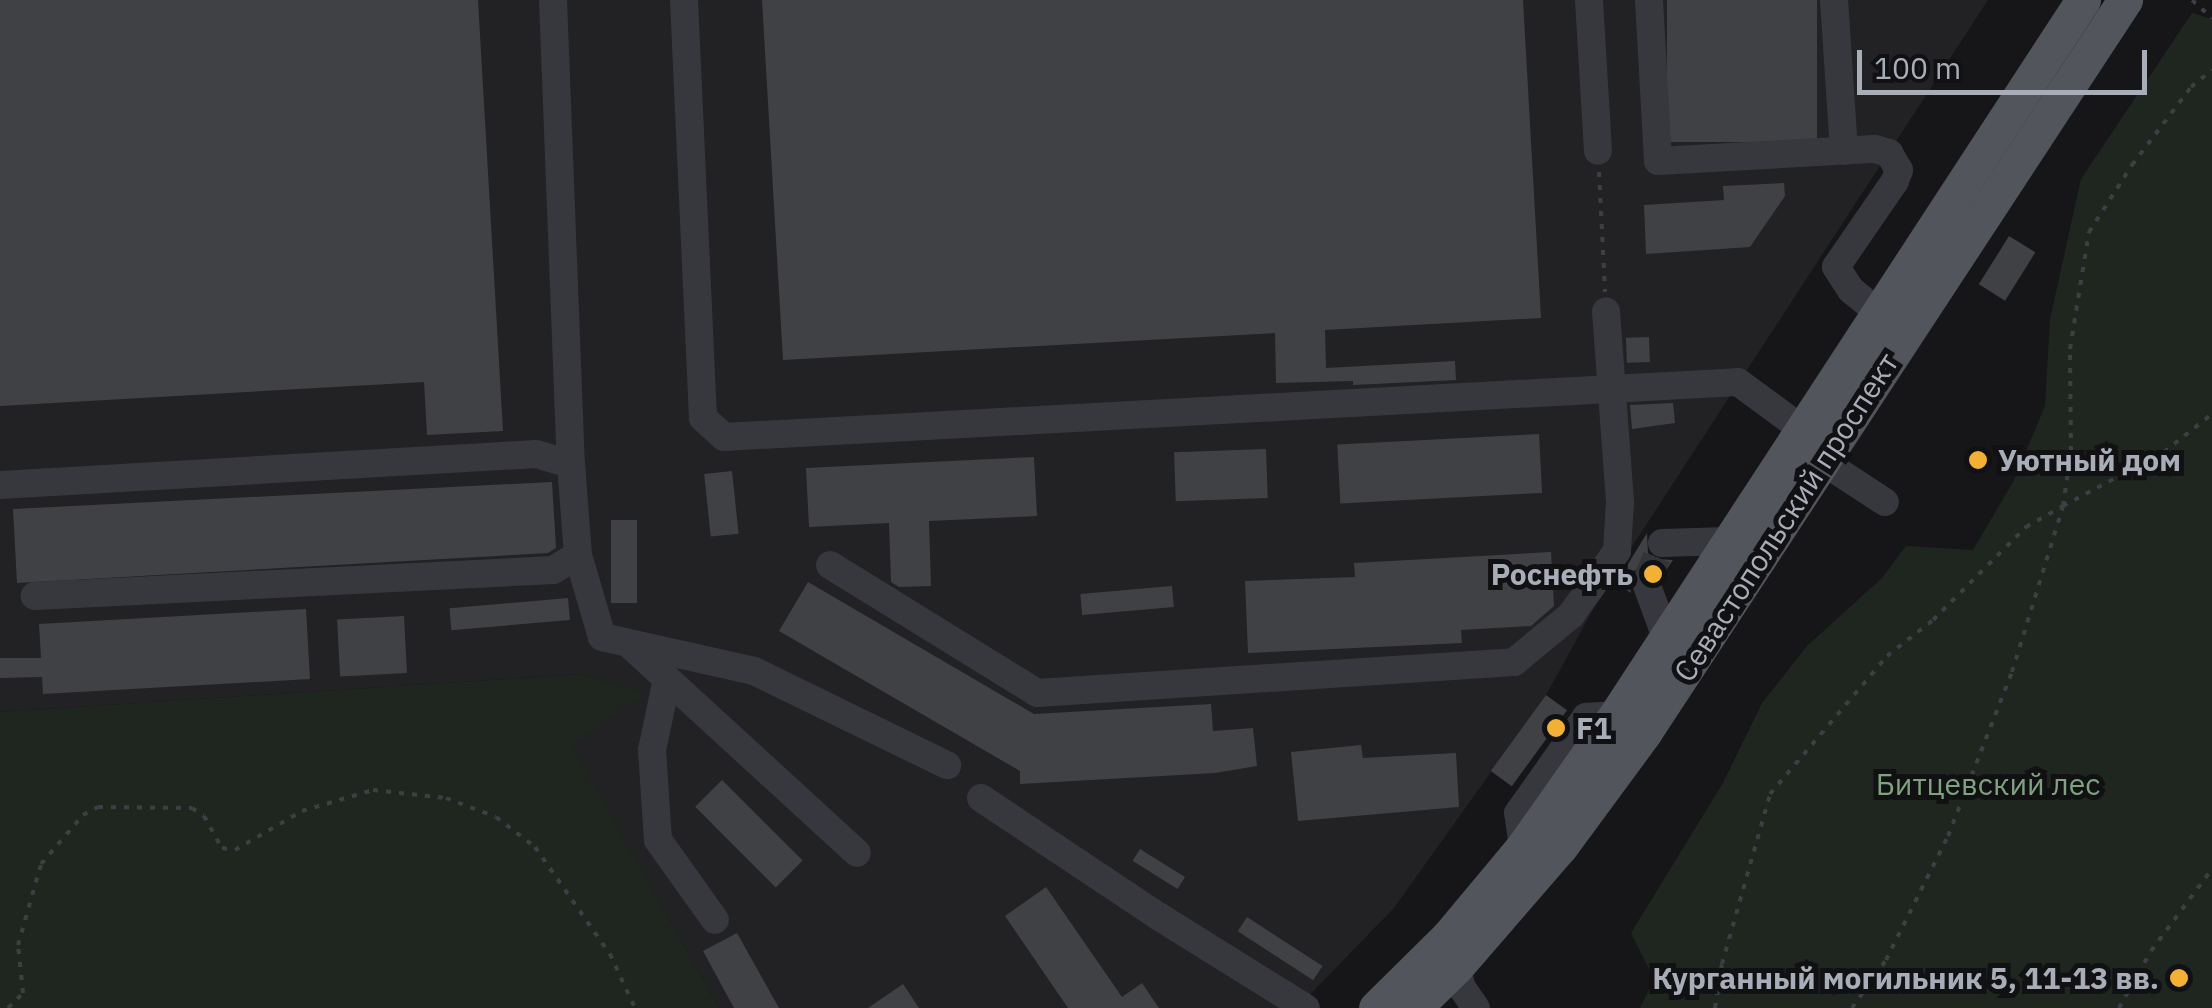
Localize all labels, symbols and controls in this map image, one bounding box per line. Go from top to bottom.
scale bar [1862,30,2152,92]
text: 100 m [1874,48,1961,87]
street label: Севастопольский проспект [1666,346,1906,688]
place label: Уютный дом [1998,442,2181,478]
marker: Уютный дом [1967,449,1989,471]
place label: Роснефть [1491,556,1633,592]
marker: Роснефть [1642,563,1664,585]
place label: F1 [1576,710,1612,746]
marker: F1 [1545,717,1567,739]
park label: Битцевский лес [1876,766,2100,802]
place label: Курганный могильник 5, 11-13 вв. [1652,960,2159,996]
marker: Курганный могильник 5, 11-13 вв. [2168,967,2190,989]

